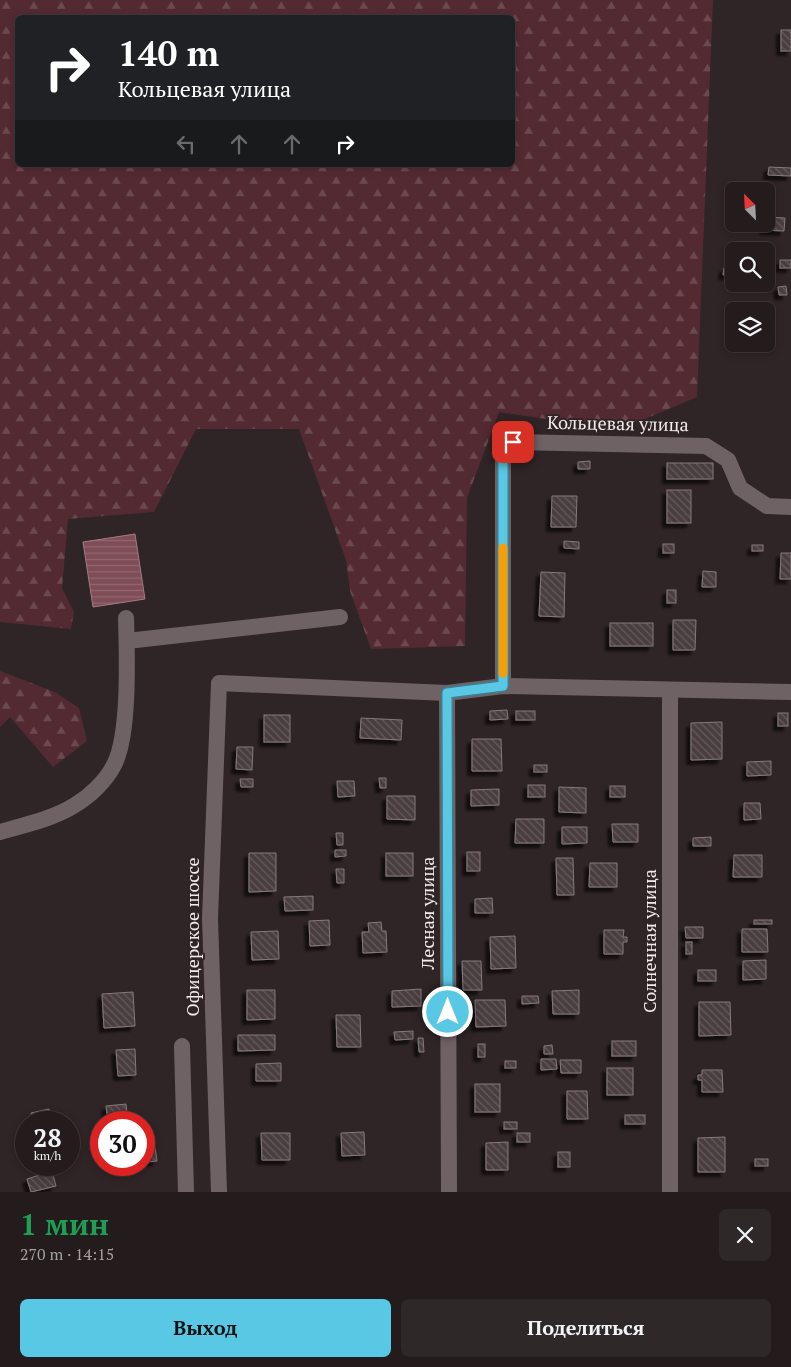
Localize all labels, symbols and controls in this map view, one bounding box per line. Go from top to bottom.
text: 140 m [118,30,219,76]
icon: right [35,35,100,100]
text: Кольцевая улица [118,74,291,103]
icon: left [172,130,200,158]
icon: ahead [225,130,253,158]
icon: ahead [278,130,306,158]
icon: right [331,130,359,158]
north arrow [725,182,775,232]
map controls [725,182,775,352]
button: search [725,242,775,292]
button: layers [725,302,775,352]
street label: Кольцевая улица [547,410,689,436]
pin [492,421,534,463]
icon: arrive [499,428,527,456]
street label: Офицерское шоссе [180,857,204,1017]
street label: Лесная улица [415,857,439,970]
street label: Солнечная улица [637,869,661,1013]
position arrow [421,985,473,1037]
speed limit sign: 30 [90,1111,155,1176]
text: 28 [33,1121,62,1154]
text: km/h [34,1148,61,1163]
text: 1 мин [20,1204,109,1244]
button: close [719,1209,771,1261]
text: 270 m · 14:15 [20,1243,114,1265]
button: Выход [20,1299,391,1357]
button: Поделиться [401,1299,771,1357]

